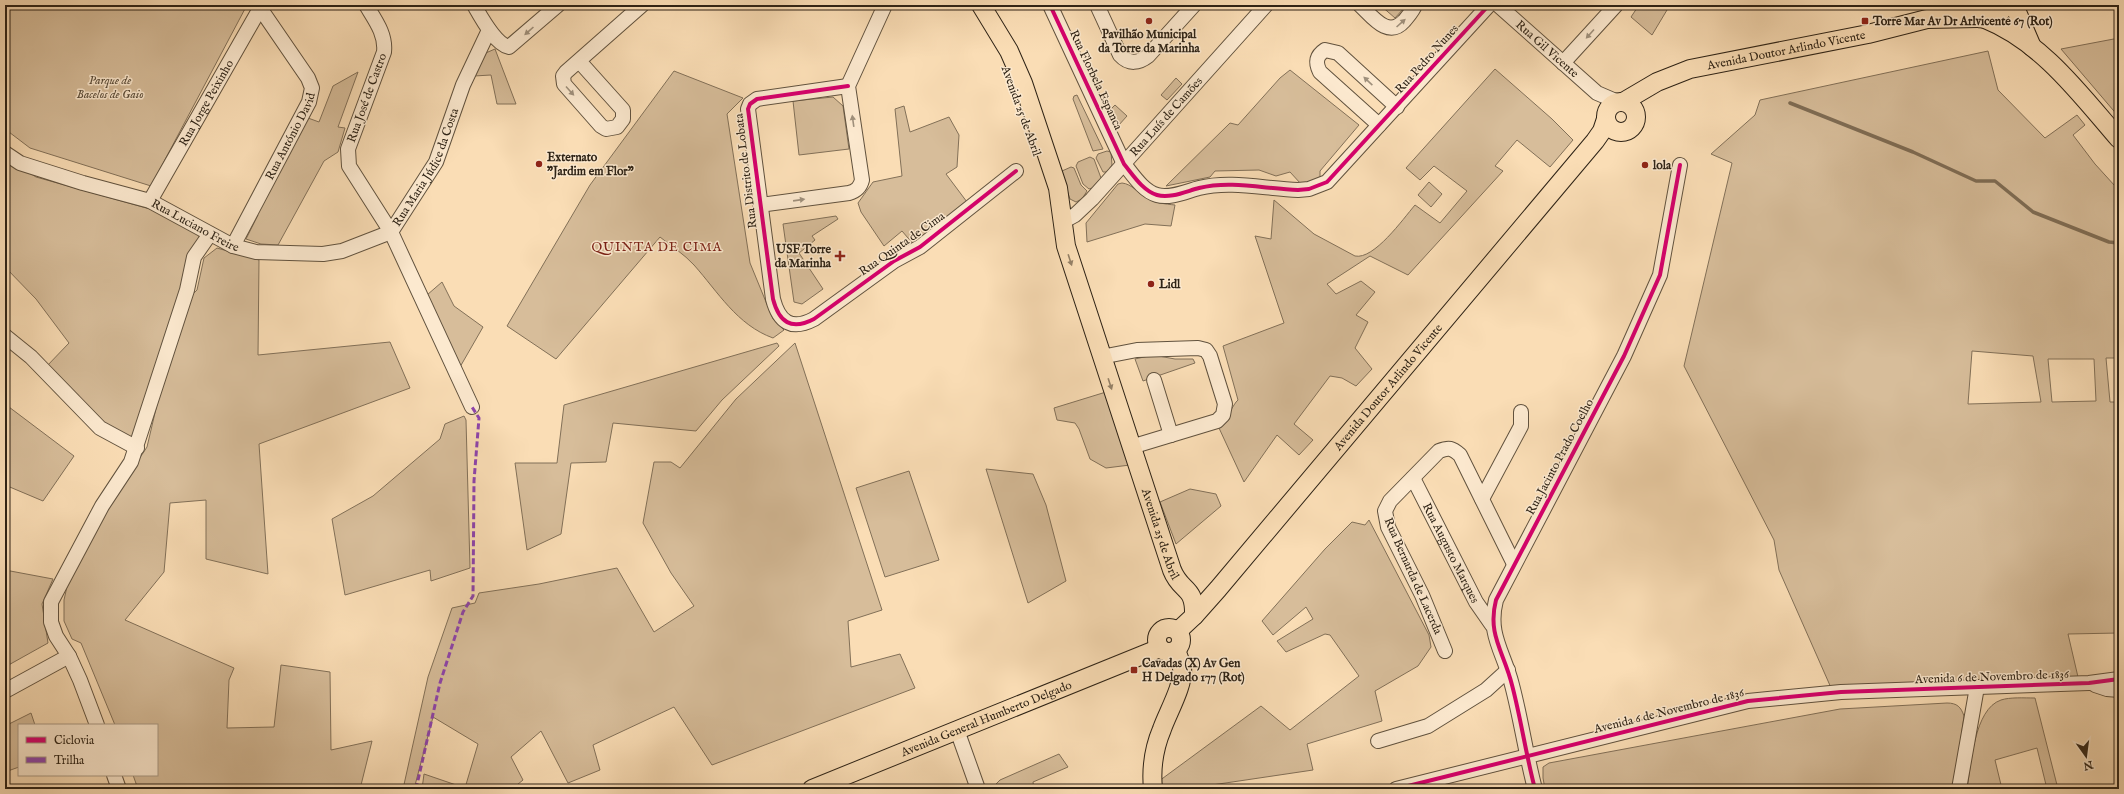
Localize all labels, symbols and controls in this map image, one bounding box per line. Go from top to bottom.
place label: Torre Mar Av Dr Arlvicente 67 (Rot) [1872,14,2052,29]
marker: Pavilhão Municipal da Torre da Marinha [1144,16,1154,26]
marker: Torre Mar Av Dr Arlvicente 67 (Rot) [1860,16,1870,26]
street label: Rua Gil Vicente [1513,17,1582,81]
one-way arrow [1396,18,1406,28]
street label: Rua Pedro Nunes [1392,21,1462,97]
one-way arrow [524,26,534,36]
place label: Pavilhão Municipal da Torre da Marinha [1098,27,1201,56]
street label: Avenida Doutor Arlindo Vicente [1705,27,1867,73]
street label: Rua Florbela Espanca [1065,28,1126,134]
one-way arrow [1586,30,1595,39]
street label: Rua José de Castro [344,51,391,145]
street label: Rua Jorge Peixinho [175,57,237,149]
street label: Avenida 25 de Abril [997,63,1045,159]
park label: Parque de Bacelos de Gaio [76,73,144,102]
street label: Rua Luís de Camões [1127,74,1206,159]
one-way arrow [1363,76,1373,86]
one-way arrow [565,85,574,96]
street label: Rua António David [262,91,318,182]
street label: Rua Maria Júdice da Costa [389,105,462,229]
street label: Rua Distrito de Lobata [731,112,760,229]
one-way arrow [850,115,856,127]
place label: Externato "Jardim em Flor" [547,150,634,180]
place label: lola [1652,158,1672,173]
marker: Externato "Jardim em Flor" [534,159,544,169]
marker: lola [1640,160,1650,170]
street label: Rua Luciano Freire [149,196,241,255]
one-way arrow [793,197,805,203]
street label: Rua Quinta de Cima [856,208,948,279]
district label: QUINTA DE CIMA [591,239,723,256]
place label: USF Torre da Marinha [775,242,832,271]
marker: USF Torre da Marinha [834,250,846,262]
one-way arrow [1068,254,1074,266]
place label: Lidl [1158,277,1181,292]
marker: Lidl [1146,279,1156,289]
street label: Avenida Doutor Arlindo Vicente [1330,320,1446,454]
one-way arrow [1107,378,1113,390]
street label: Rua Jacinto Prado Coelho [1523,396,1598,518]
street label: Avenida 25 de Abril [1138,486,1183,583]
street label: Rua Augusto Marques [1419,500,1483,606]
street label: Rua Bernarda de Lacerda [1381,515,1446,637]
place label: Cavadas (X) Av Gen H Delgado 177 (Rot) [1142,656,1245,686]
marker: Cavadas (X) Av Gen H Delgado 177 (Rot) [1129,665,1139,675]
street label: Avenida 6 de Novembro de 1836 [1914,667,2070,687]
street label: Avenida General Humberto Delgado [898,677,1074,760]
street label: Avenida 6 de Novembro de 1836 [1591,685,1746,737]
legend [18,724,158,776]
text: Ciclovia [54,733,95,748]
north arrow [2066,736,2106,776]
text: Trilha [54,753,85,768]
text: N [2081,757,2095,773]

